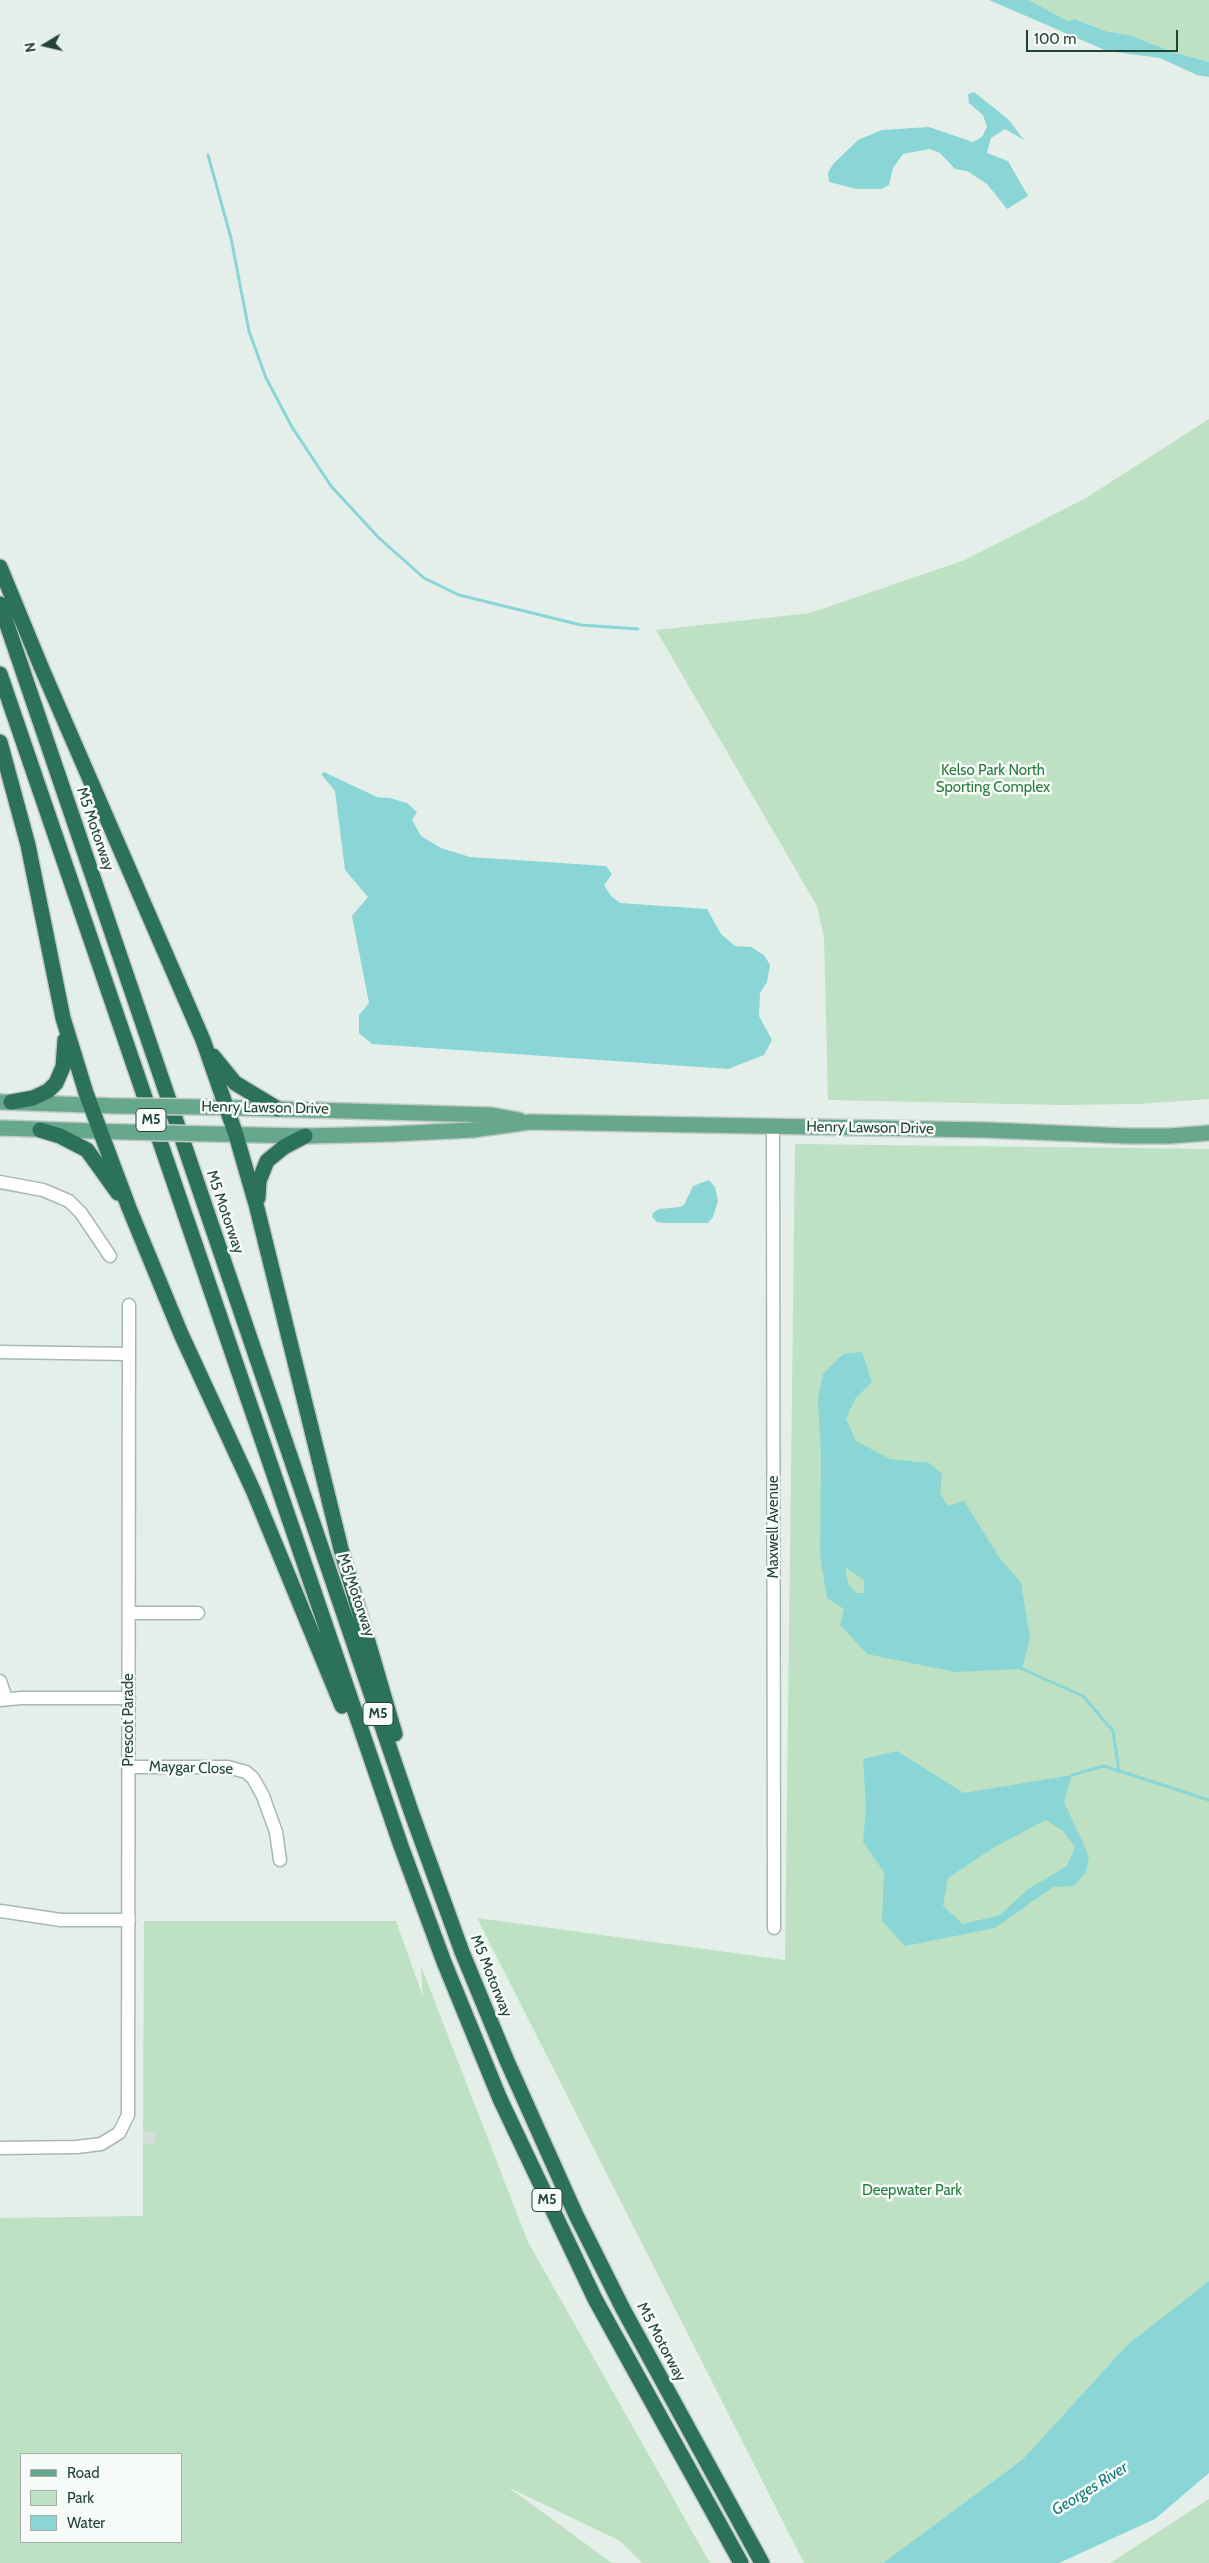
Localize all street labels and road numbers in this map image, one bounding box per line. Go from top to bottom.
street label: M5 Motorway [72,785,118,873]
street label: Henry Lawson Drive [201,1098,329,1118]
road number: M5 [136,1108,166,1132]
street label: Henry Lawson Drive [806,1118,934,1138]
street label: M5 Motorway [202,1168,248,1256]
street label: Maxwell Avenue [765,1476,783,1578]
street label: M5 Motorway [333,1551,379,1639]
street label: Prescot Parade [120,1673,138,1767]
road number: M5 [363,1702,393,1726]
street label: Maygar Close [149,1758,233,1778]
street label: M5 Motorway [466,1932,516,2020]
road number: M5 [532,2188,562,2212]
street label: M5 Motorway [633,2299,689,2385]

